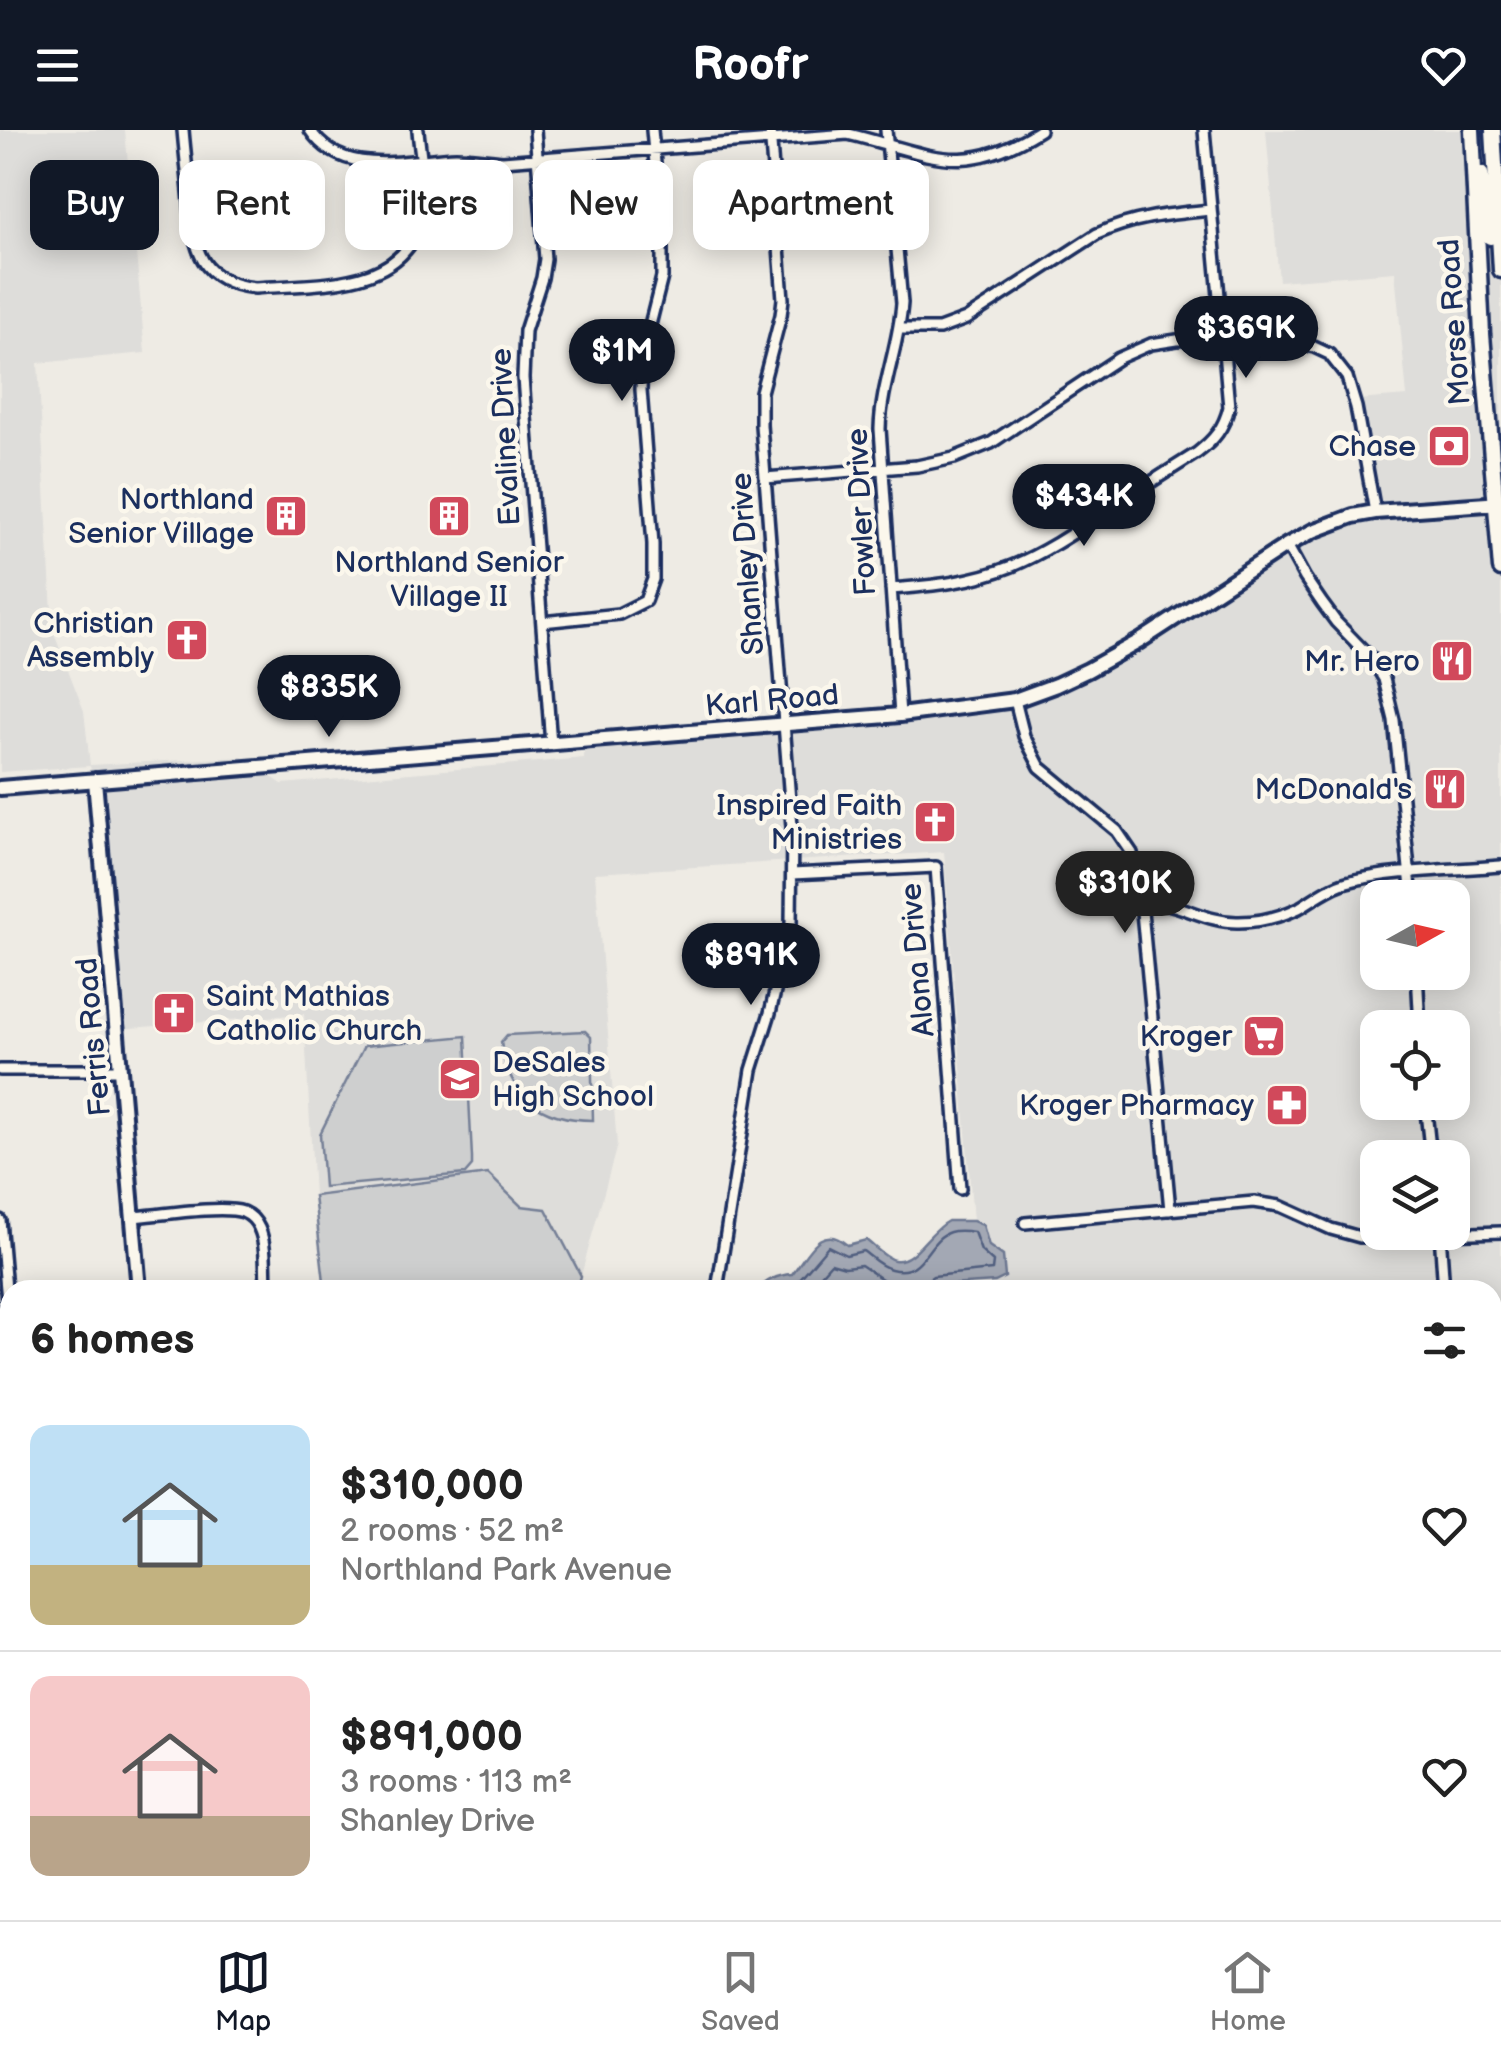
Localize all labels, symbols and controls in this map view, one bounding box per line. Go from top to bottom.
icon: menu [30,38,85,93]
text: Roofr [693,38,808,93]
icon: heart [1416,38,1471,93]
chip: Buy [30,160,159,250]
chip: Rent [179,160,325,250]
chip: Filters [345,160,513,250]
chip: New [533,160,673,250]
chip: Apartment [693,160,929,250]
street label: Morse Road [1431,237,1479,407]
pin: $369K [1176,296,1316,381]
text: $369K [1196,309,1296,348]
pin: $1M [574,319,670,404]
text: $1M [591,332,653,371]
street label: Evaline Drive [483,347,529,527]
bank icon: Chase [1426,423,1472,469]
street label: Fowler Drive [840,427,884,597]
place label: Chase [1328,429,1416,465]
pin: $434K [1014,464,1154,549]
street label: Shanley Drive [724,471,772,656]
text: $434K [1034,477,1134,516]
place label: Northland Senior Village [68,482,254,552]
building icon: Northland Senior Village [263,493,309,539]
building icon: Northland Senior Village II [426,493,472,539]
place label: Northland Senior Village II [334,545,565,615]
place label: Christian Assembly [27,606,154,676]
church icon: Christian Assembly [164,617,210,663]
restaurant icon: Mr. Hero [1429,638,1475,684]
place label: Mr. Hero [1304,644,1420,680]
pin: $835K [259,655,399,740]
text: $835K [279,668,379,707]
street label: Karl Road [704,677,840,725]
restaurant icon: McDonald's [1422,766,1468,812]
place label: McDonald's [1255,772,1412,808]
place label: Inspired Faith Ministries [716,788,902,858]
church icon: Inspired Faith Ministries [912,799,958,845]
pin: $310K [1055,851,1195,936]
text: $310K [1078,864,1172,903]
north arrow [1360,880,1470,990]
map controls [1360,880,1470,1250]
street label: Alona Drive [893,881,943,1038]
pin: $891K [681,923,821,1008]
text: $891K [704,936,798,975]
street label: Ferris Road [69,956,119,1118]
place label: Saint Mathias Catholic Church [206,979,422,1049]
church icon: Saint Mathias Catholic Church [151,990,197,1036]
button: locate [1360,1010,1470,1120]
supermarket icon: Kroger [1241,1013,1287,1059]
place label: Kroger [1139,1019,1233,1055]
place label: DeSales High School [492,1045,654,1115]
school or university icon: DeSales High School [437,1056,483,1102]
pharmacy icon: Kroger Pharmacy [1264,1082,1310,1128]
place label: Kroger Pharmacy [1019,1088,1254,1124]
button: layers [1360,1140,1470,1250]
icon: filters [1417,1313,1472,1368]
text: 6 homes [30,1315,194,1366]
text: $310,000 [340,1461,524,1512]
icon: home [110,1465,230,1585]
icon: heart [1417,1498,1472,1553]
text: 2 rooms · 52 m² [340,1512,564,1551]
text: Northland Park Avenue [340,1551,672,1590]
text: $891,000 [340,1712,523,1763]
icon: home [110,1716,230,1836]
icon: heart [1417,1749,1472,1804]
text: 3 rooms · 113 m² [340,1763,572,1802]
text: Shanley Drive [340,1802,535,1841]
tab: Map [215,1945,271,2038]
tab: Saved [701,1945,780,2038]
tab: Home [1210,1945,1286,2038]

